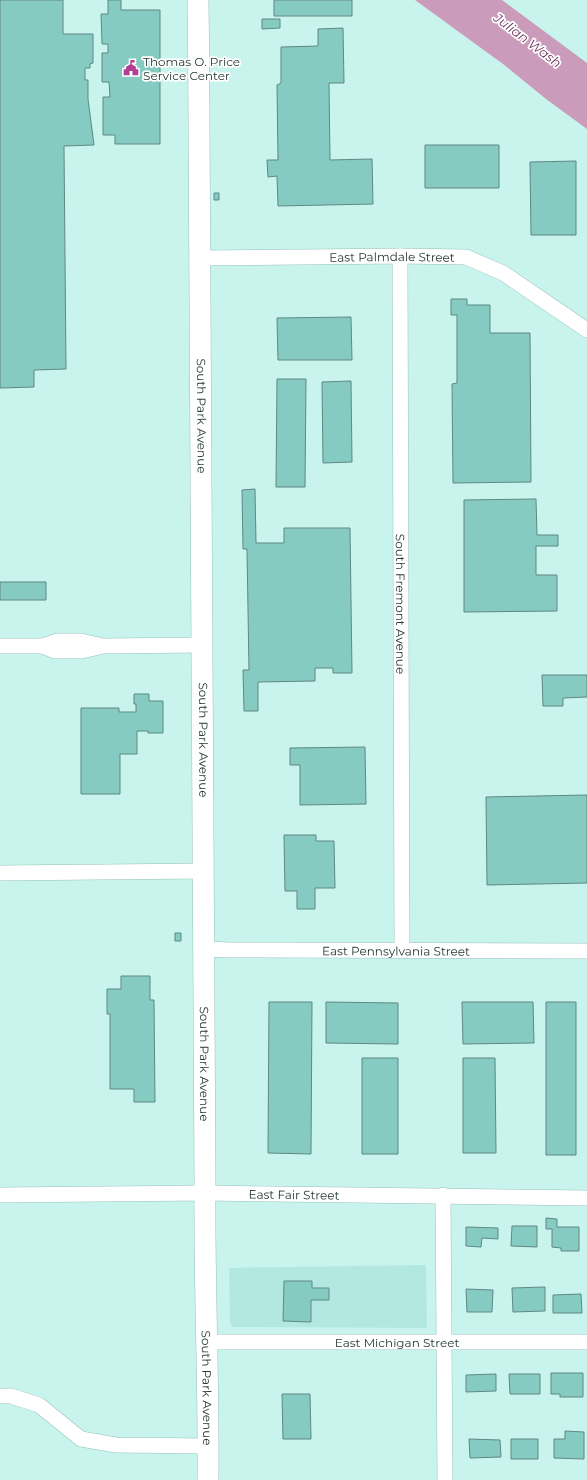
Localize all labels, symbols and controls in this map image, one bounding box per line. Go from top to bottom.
water label: Julian Wash [490,9,565,71]
place label: Thomas O. Price Service Center [143,54,240,83]
public building icon: Thomas O. Price Service Center [122,59,140,77]
street label: East Palmdale Street [329,248,455,264]
street label: South Park Avenue [194,358,210,474]
street label: South Fremont Avenue [393,534,409,674]
street label: South Park Avenue [196,682,212,798]
street label: East Pennsylvania Street [322,943,470,958]
street label: South Park Avenue [197,1006,212,1121]
street label: East Fair Street [248,1186,340,1202]
street label: South Park Avenue [199,1330,216,1446]
street label: East Michigan Street [335,1335,459,1350]

